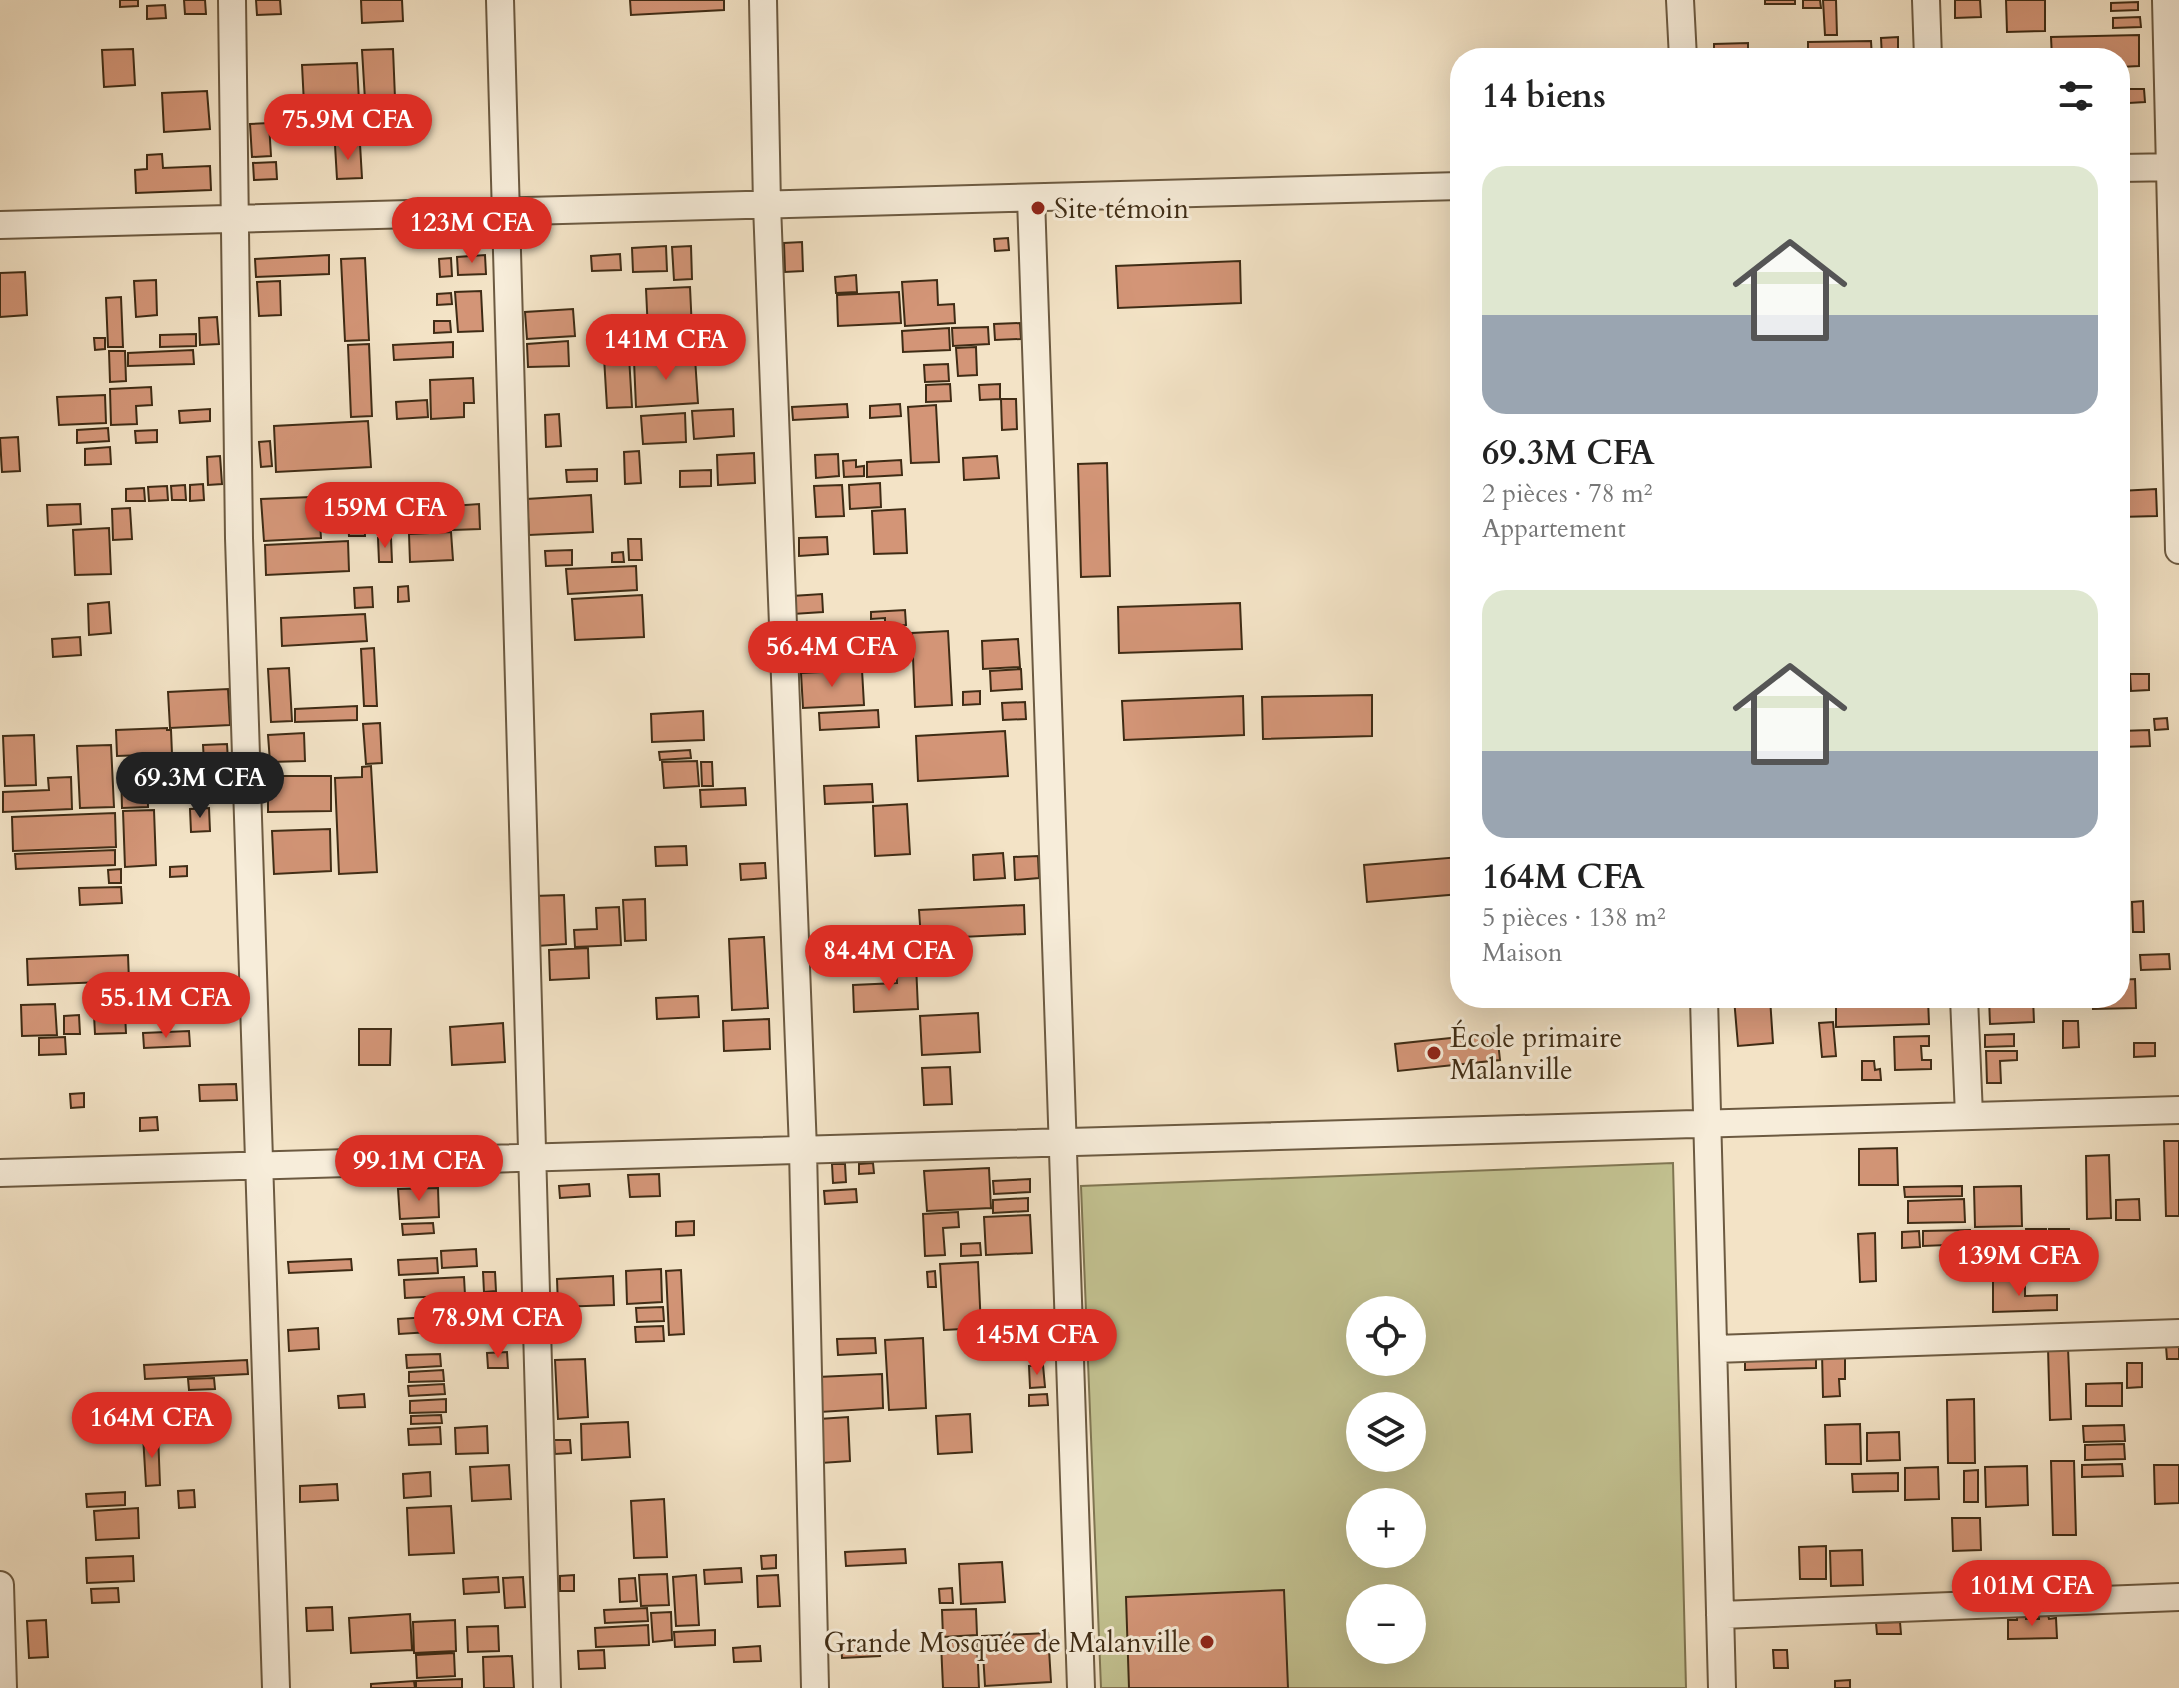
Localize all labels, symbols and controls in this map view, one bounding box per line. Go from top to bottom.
text: 14 biens [1482,73,1606,119]
icon: filters [2054,74,2098,118]
pin: 75.9M CFA [256,94,440,162]
text: 75.9M CFA [282,102,414,137]
place label: Site témoin [1054,190,1189,228]
pin: 123M CFA [389,197,555,265]
marker: Site témoin [1029,199,1047,217]
text: 123M CFA [410,205,534,240]
icon: home [1718,218,1862,362]
pin: 141M CFA [583,314,749,382]
text: 141M CFA [604,322,728,357]
text: 69.3M CFA [1482,430,1655,476]
text: 2 pièces · 78 m² [1482,476,1653,511]
pin: 159M CFA [302,482,468,550]
text: 159M CFA [323,490,447,525]
text: Appartement [1482,511,1626,546]
pin: 56.4M CFA [740,621,924,689]
text: 56.4M CFA [766,629,898,664]
icon: home [1718,642,1862,786]
pin: 69.3M CFA [108,752,292,820]
text: 69.3M CFA [134,760,266,795]
text: 164M CFA [1482,854,1645,900]
text: 5 pièces · 138 m² [1482,900,1666,935]
pin: 84.4M CFA [797,925,981,993]
text: 84.4M CFA [823,933,955,968]
text: Maison [1482,935,1563,970]
pin: 55.1M CFA [74,972,258,1040]
text: 55.1M CFA [100,980,232,1015]
place label: École primaire Malanville [1450,1019,1622,1089]
marker: École primaire Malanville [1425,1044,1443,1062]
pin: 99.1M CFA [327,1135,511,1203]
text: 99.1M CFA [353,1143,485,1178]
pin: 139M CFA [1936,1230,2102,1298]
text: 139M CFA [1957,1238,2081,1273]
pin: 78.9M CFA [406,1292,590,1360]
map controls [1346,1296,1426,1664]
button: locate [1346,1296,1426,1376]
text: 78.9M CFA [432,1300,564,1335]
pin: 145M CFA [954,1309,1120,1377]
text: 145M CFA [975,1317,1099,1352]
pin: 164M CFA [69,1392,235,1460]
button: layers [1346,1392,1426,1472]
text: 164M CFA [90,1400,214,1435]
button: + [1346,1488,1426,1568]
pin: 101M CFA [1949,1560,2115,1628]
text: 101M CFA [1970,1568,2094,1603]
button: − [1346,1584,1426,1664]
place label: Grande Mosquée de Malanville [824,1624,1191,1662]
marker: Grande Mosquée de Malanville [1198,1633,1216,1651]

